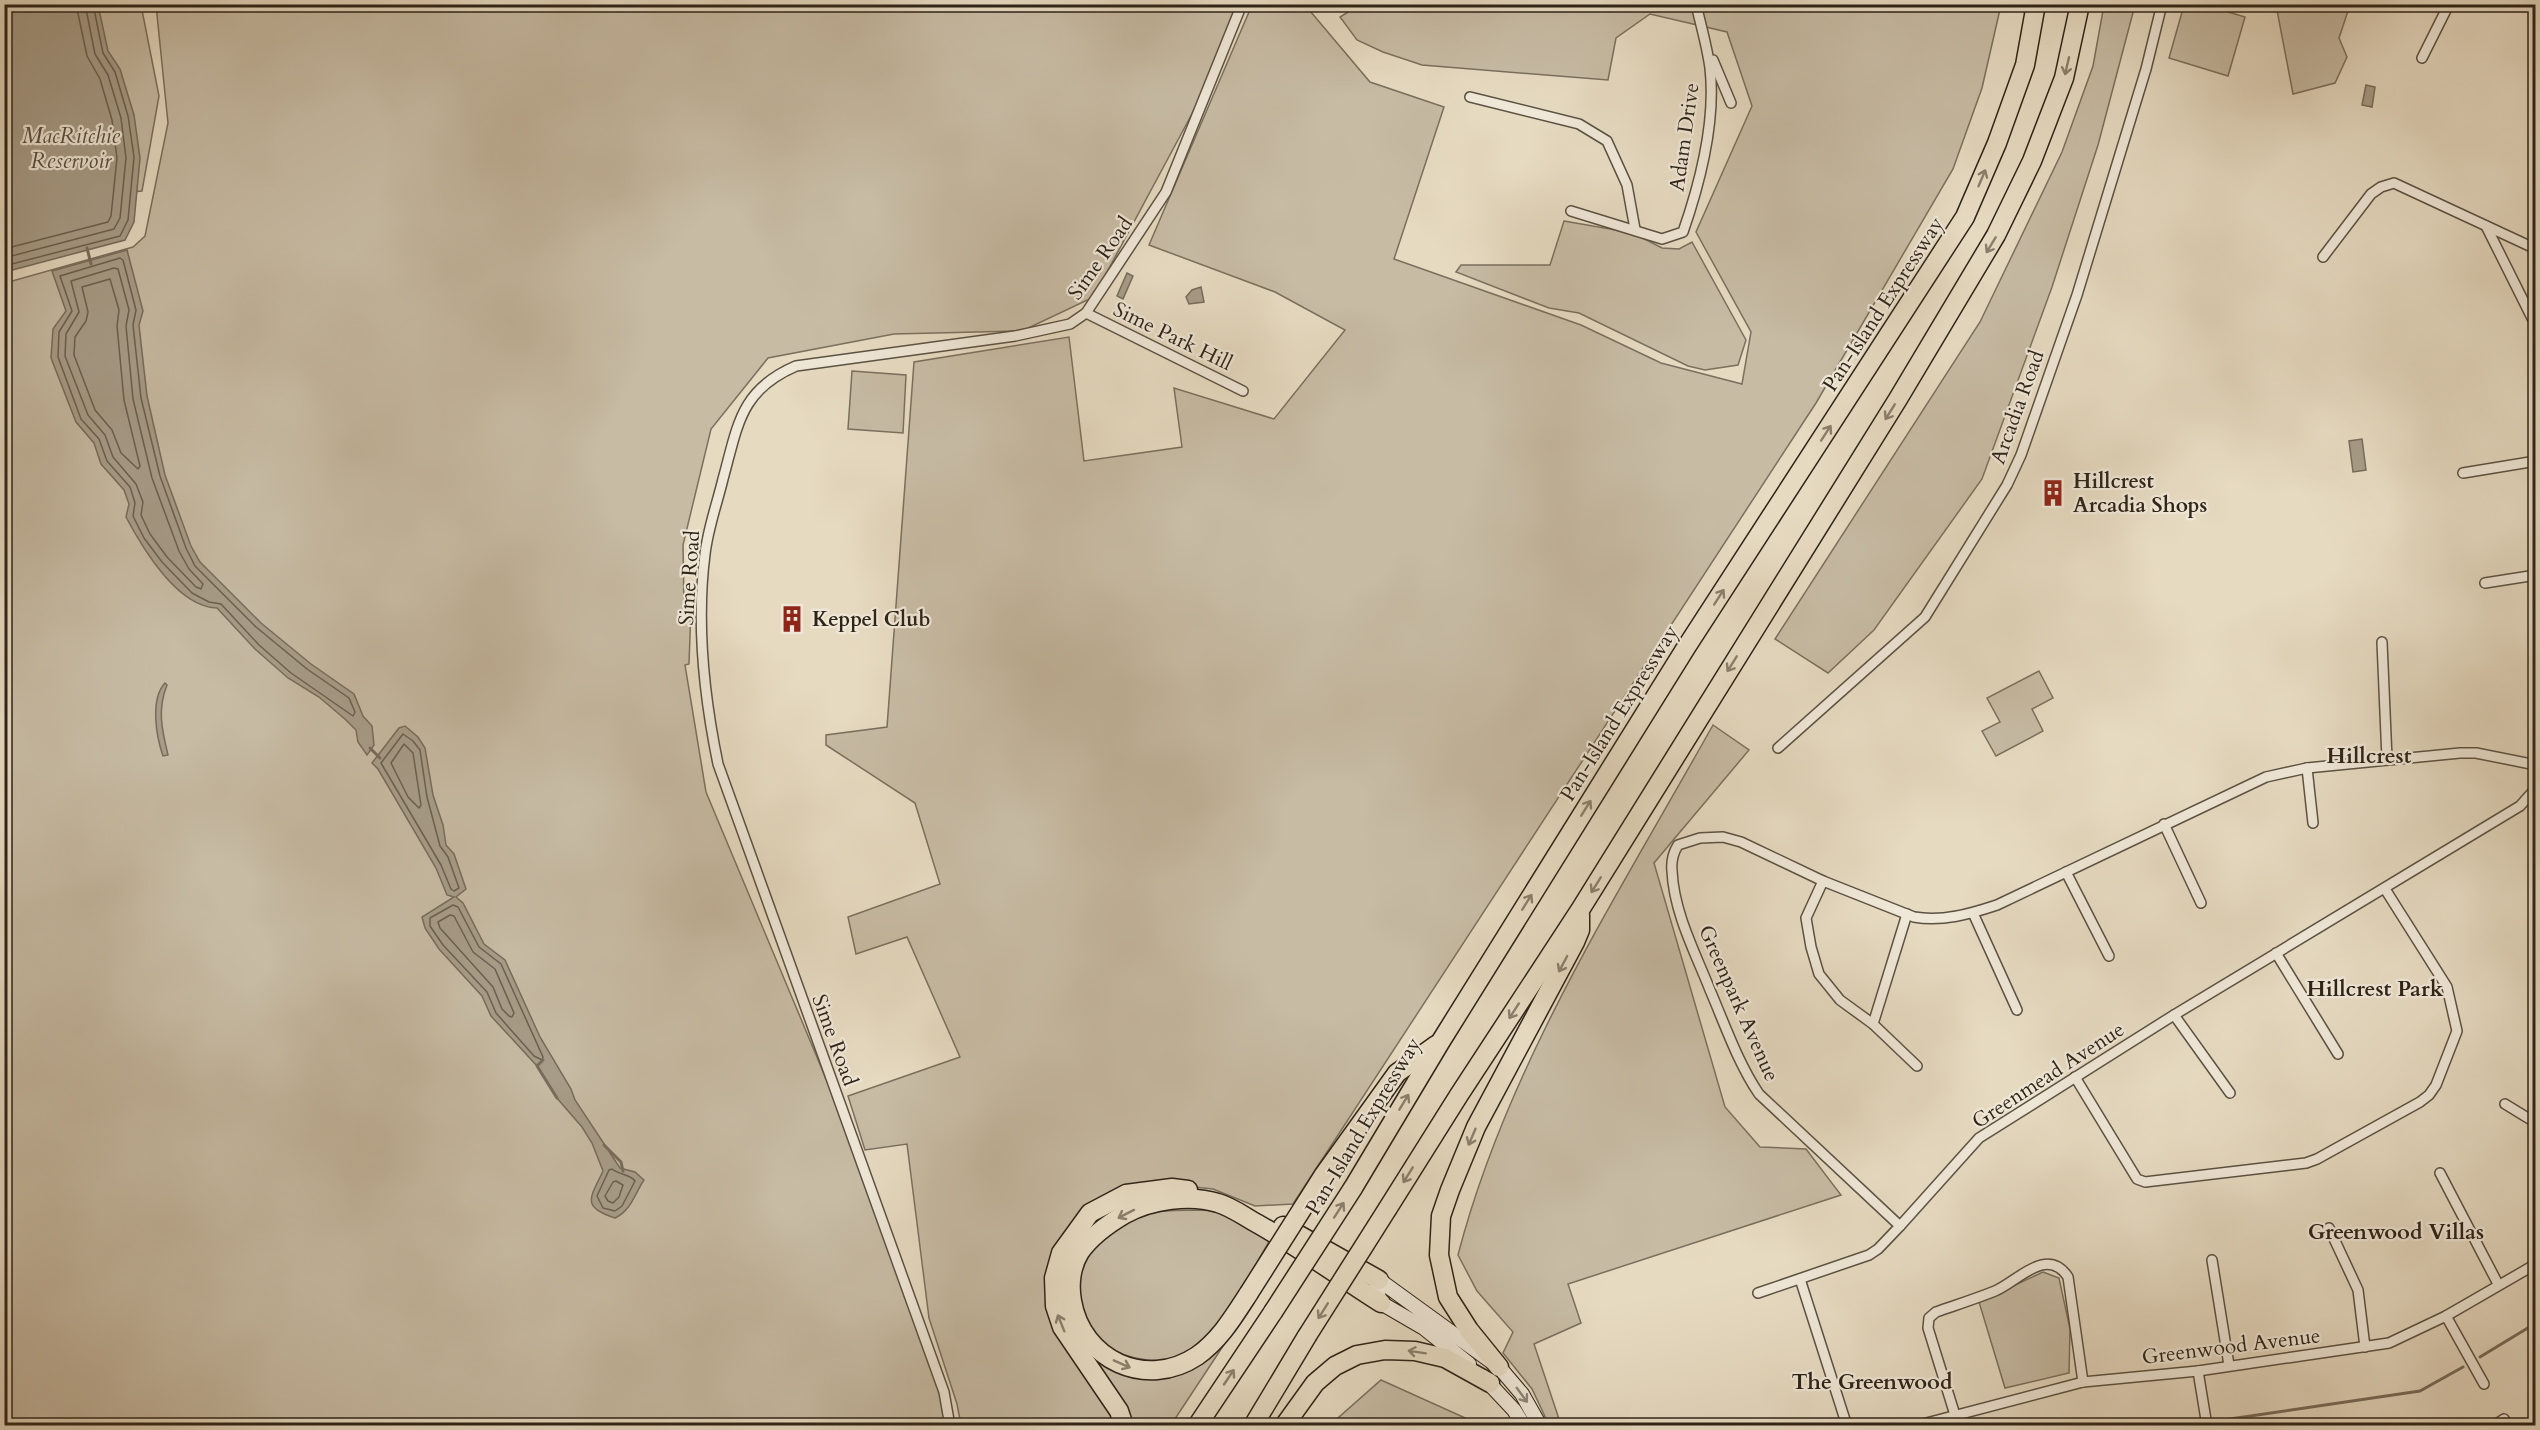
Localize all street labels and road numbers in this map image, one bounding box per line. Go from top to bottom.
street label: Adam Drive [1663,81,1706,193]
street label: Sime Road [1061,211,1140,306]
street label: Pan-Island Expressway [1816,211,1951,397]
street label: Sime Park Hill [1108,295,1237,378]
street label: Arcadia Road [1983,346,2051,468]
street label: Sime Road [672,529,707,627]
street label: Pan-Island Expressway [1553,620,1685,807]
street label: Greenpark Avenue [1691,920,1786,1086]
street label: Sime Road [805,990,864,1090]
street label: Greenmead Avenue [1966,1015,2130,1136]
street label: Pan-Island Expressway [1299,1032,1428,1221]
street label: Greenwood Avenue [2140,1321,2322,1372]

